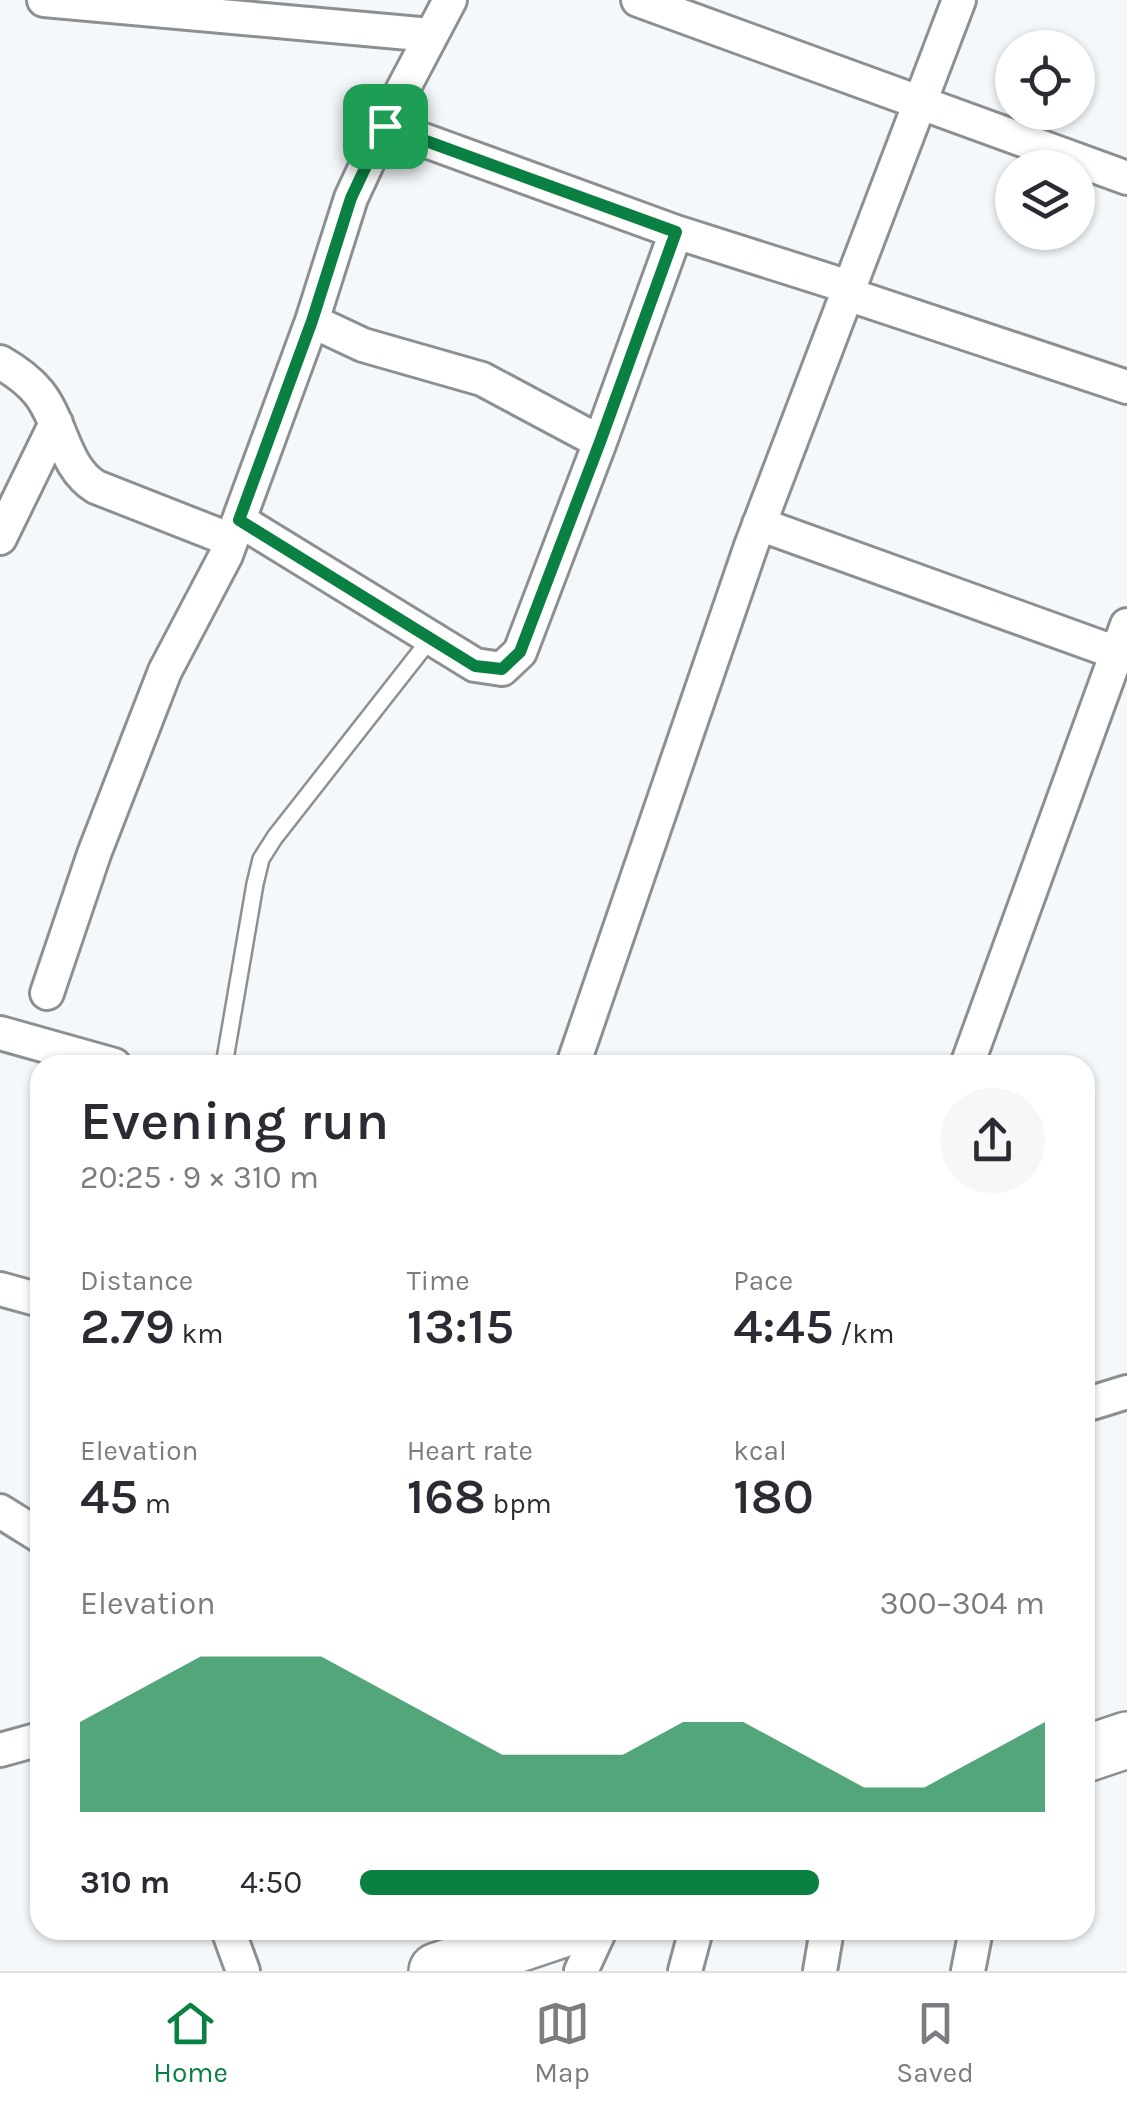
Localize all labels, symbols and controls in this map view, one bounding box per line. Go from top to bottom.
map controls [995,30,1095,250]
button: locate [995,30,1095,130]
pin [343,84,428,169]
icon: arrive [358,99,413,154]
button: layers [995,150,1095,250]
button: share [940,1088,1045,1193]
text: Evening run [80,1089,389,1153]
text: 20:25 · 9 × 310 m [80,1159,319,1196]
text: Distance [80,1264,193,1297]
text: Time [407,1264,470,1297]
text: Pace [733,1264,793,1297]
text: 2.79 [80,1297,175,1356]
text: 13:15 [407,1297,514,1356]
text: 4:45 [733,1297,834,1356]
text: km [175,1317,223,1350]
text: /km [834,1317,894,1350]
text: Elevation [80,1434,199,1467]
text: Heart rate [407,1434,533,1467]
text: kcal [733,1434,787,1467]
text: 45 [80,1467,138,1526]
text: 168 [407,1467,486,1526]
text: 180 [733,1467,814,1526]
text: m [138,1487,171,1520]
text: bpm [486,1487,552,1520]
text: Elevation [80,1585,215,1622]
text: 300–304 m [880,1585,1045,1622]
text: 310 m [80,1864,170,1901]
text: 4:50 [240,1864,302,1901]
tab: Home [153,1996,228,2089]
tab: Map [534,1996,590,2089]
tab: Saved [896,1996,974,2089]

